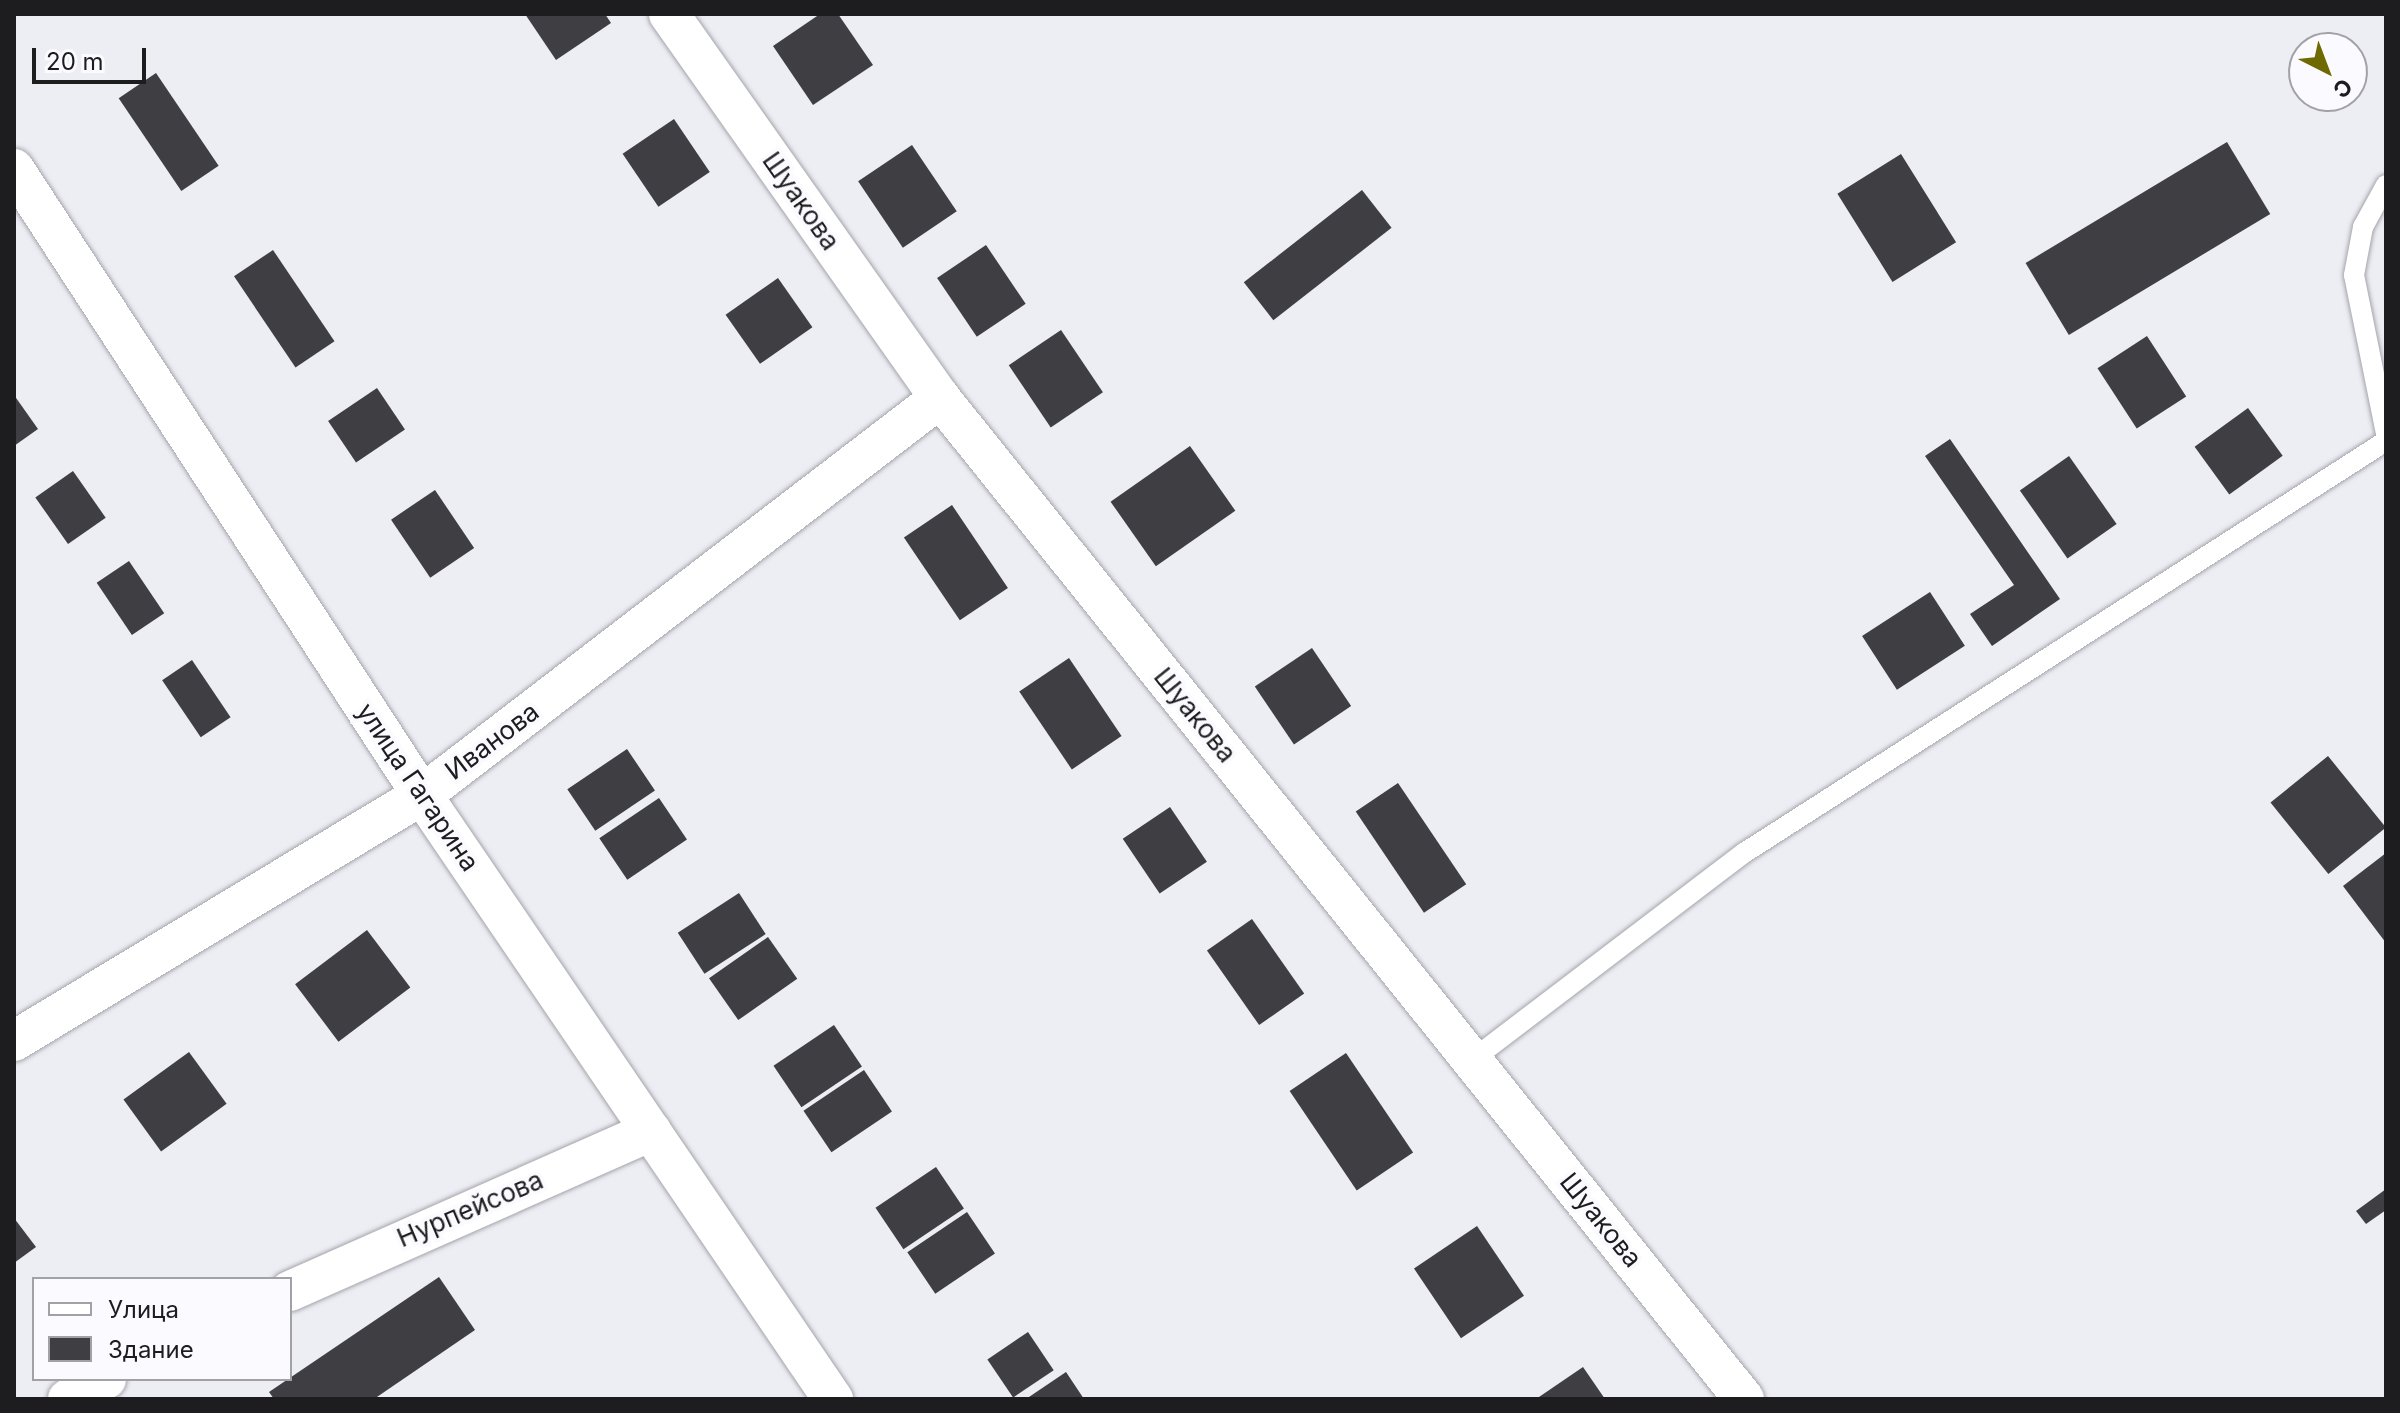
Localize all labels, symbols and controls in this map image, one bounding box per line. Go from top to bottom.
scale bar [36,32,150,82]
north arrow [2288,32,2368,112]
text: 20 m [46,47,104,76]
text: С [2328,73,2357,103]
street label: Шуакова [756,146,846,256]
street label: Шуакова [1147,661,1243,769]
street label: Иванова [439,696,545,786]
street label: улица Гагарина [350,697,486,877]
street label: Нурпейсова [392,1164,548,1254]
street label: Шуакова [1553,1166,1649,1274]
legend [32,1277,292,1381]
text: Улица [108,1295,179,1324]
text: Здание [108,1335,194,1364]

